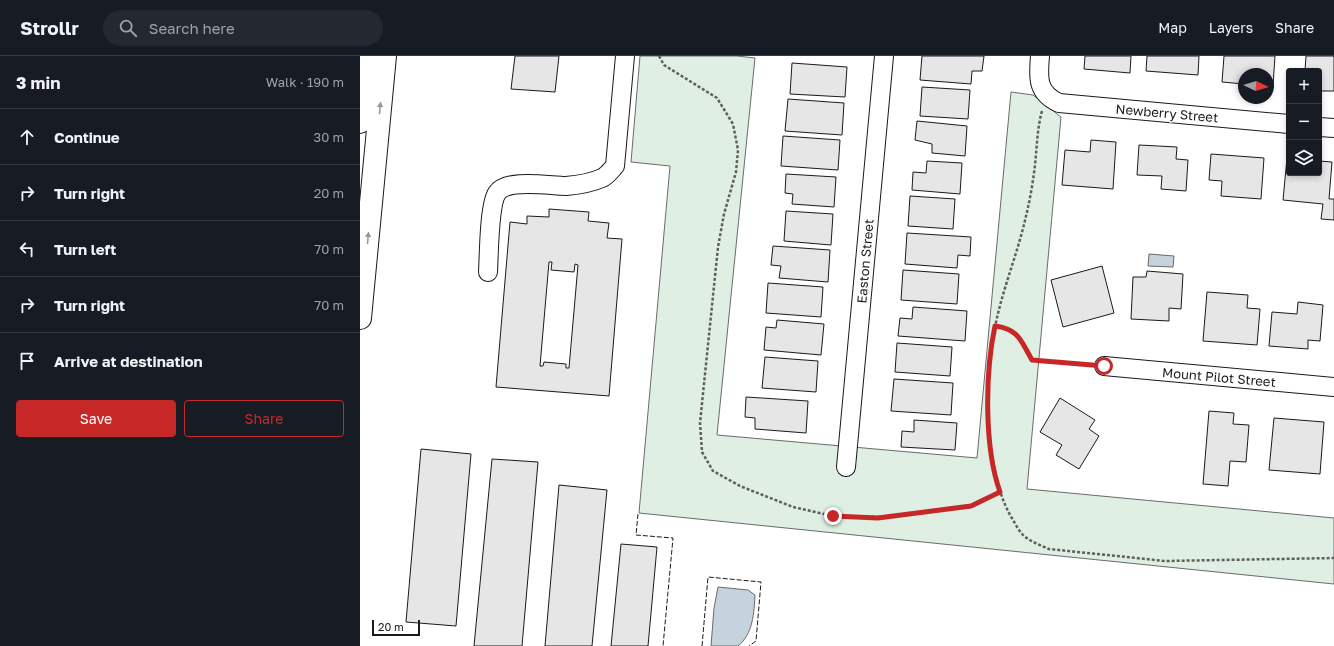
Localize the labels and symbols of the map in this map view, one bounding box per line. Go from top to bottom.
north arrow [1238,68,1274,104]
street label: Newberry Street [1115,101,1219,125]
one-way arrow [377,102,383,114]
street label: Easton Street [853,218,877,304]
one-way arrow [364,232,371,244]
route start [1095,357,1113,375]
street label: Mount Pilot Street [1162,364,1276,390]
route end [824,507,842,525]
scale bar [372,618,420,637]

